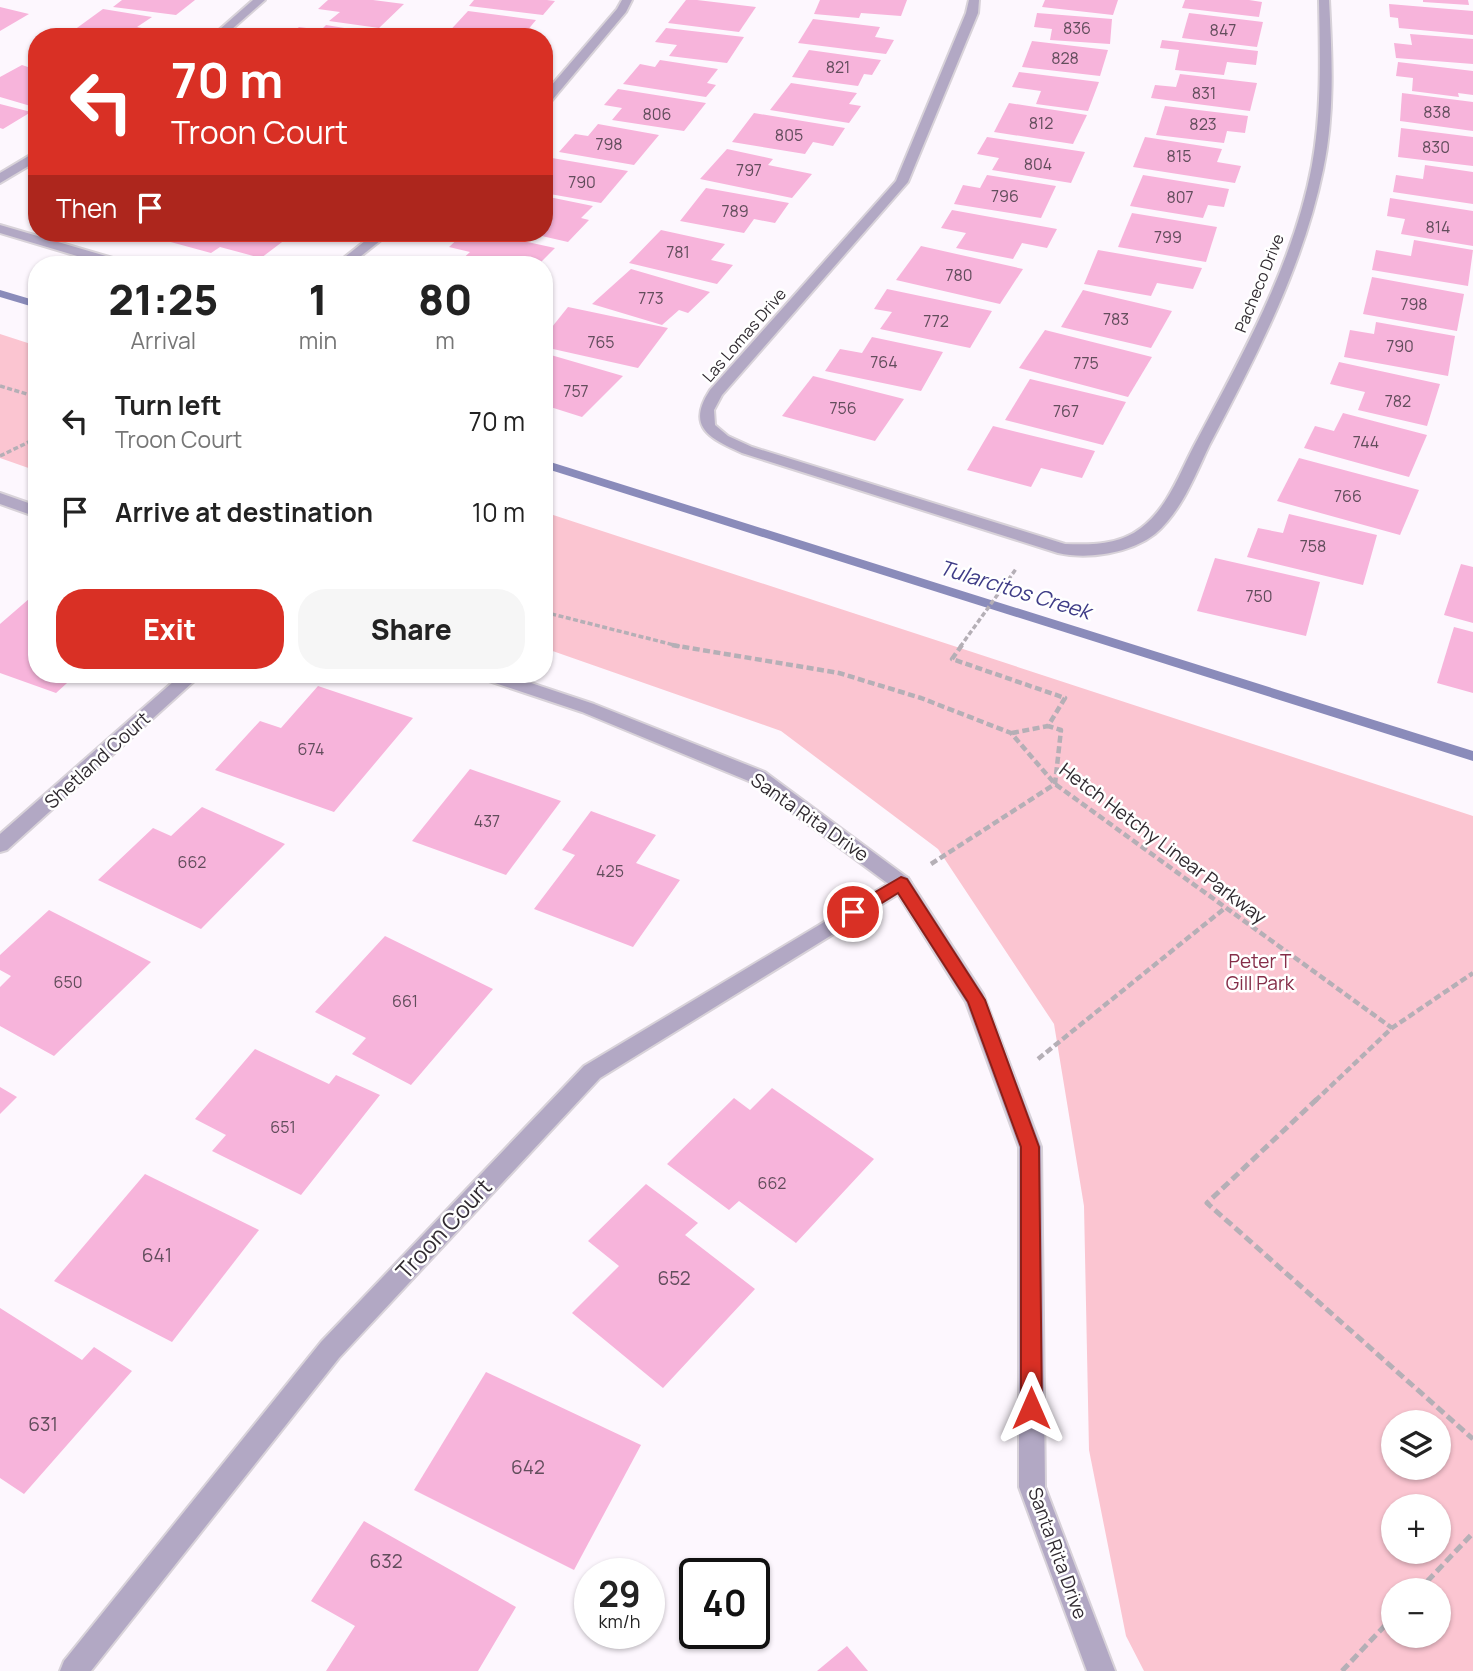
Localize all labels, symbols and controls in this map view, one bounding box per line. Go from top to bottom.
house number: 836 [1063,17,1091,39]
house number: 847 [1210,19,1236,41]
text: 70 m [171,46,283,113]
house number: 828 [1051,47,1079,69]
icon: left [56,56,147,147]
house number: 821 [826,56,850,78]
house number: 831 [1192,82,1216,104]
house number: 838 [1423,101,1451,123]
house number: 806 [643,103,671,125]
text: Troon Court [171,110,348,154]
house number: 812 [1029,112,1053,134]
house number: 823 [1189,113,1217,135]
house number: 805 [775,124,803,146]
house number: 798 [595,133,623,155]
house number: 830 [1422,136,1450,158]
house number: 815 [1167,145,1191,167]
house number: 804 [1024,153,1052,175]
house number: 797 [736,159,762,181]
house number: 790 [568,171,596,193]
house number: 796 [991,185,1019,207]
house number: 807 [1166,186,1194,208]
icon: arrive [131,189,169,227]
text: Then [56,190,117,226]
house number: 789 [721,200,749,222]
house number: 814 [1426,216,1450,238]
house number: 799 [1154,226,1182,248]
street label: Pacheco Drive [1229,230,1289,336]
house number: 781 [666,241,690,263]
house number: 780 [945,264,973,286]
text: 21:25 [109,270,218,328]
text: 1 [308,270,328,328]
text: 80 [418,270,472,328]
street label: Las Lomas Drive [697,283,791,387]
house number: 773 [638,287,664,309]
house number: 798 [1400,293,1428,315]
house number: 783 [1103,308,1129,330]
house number: 772 [923,310,949,332]
text: Arrival [131,324,196,356]
text: min [299,324,337,356]
text: m [435,324,455,356]
house number: 765 [587,331,615,353]
house number: 790 [1386,335,1414,357]
house number: 764 [870,351,898,373]
house number: 775 [1073,352,1099,374]
house number: 757 [563,380,589,402]
text: Turn left [115,387,222,423]
house number: 782 [1385,390,1411,412]
house number: 756 [829,397,857,419]
house number: 767 [1053,400,1079,422]
icon: left [56,402,94,440]
text: 70 m [469,403,525,439]
text: Troon Court [115,423,242,455]
house number: 744 [1353,431,1379,453]
house number: 766 [1334,485,1362,507]
icon: arrive [56,493,94,531]
text: Arrive at destination [115,494,373,530]
text: 10 m [472,494,525,530]
house number: 758 [1300,535,1326,557]
water label: Tularcitos Creek [936,553,1097,626]
house number: 750 [1245,585,1273,607]
button: Exit [56,589,284,669]
button: Share [298,589,525,669]
street label: Shetland Court [39,706,155,814]
house number: 674 [298,738,324,760]
street label: Hetch Hetchy Linear Parkway [1054,756,1272,930]
street label: Santa Rita Drive [746,767,874,867]
house number: 437 [474,810,500,832]
house number: 662 [178,851,206,873]
house number: 425 [596,860,624,882]
pin [823,882,883,942]
icon: arrive [834,893,872,931]
park label: Peter T Gill Park [1226,948,1295,996]
house number: 650 [54,971,82,993]
house number: 661 [392,990,418,1012]
house number: 651 [270,1116,296,1138]
street label: Troon Court [388,1171,498,1286]
house number: 662 [758,1172,786,1194]
house number: 641 [142,1242,172,1268]
house number: 652 [657,1265,691,1291]
position arrow [994,1371,1068,1445]
map controls [1381,1410,1451,1648]
button: layers [1381,1410,1451,1480]
house number: 631 [28,1411,58,1437]
house number: 642 [511,1454,545,1480]
street label: Santa Rita Drive [1022,1484,1094,1622]
button: + [1381,1494,1451,1564]
house number: 632 [369,1548,403,1574]
speed limit sign: 40 [679,1558,770,1649]
text: 29 [598,1570,641,1618]
button: − [1381,1578,1451,1648]
text: km/h [599,1609,640,1633]

